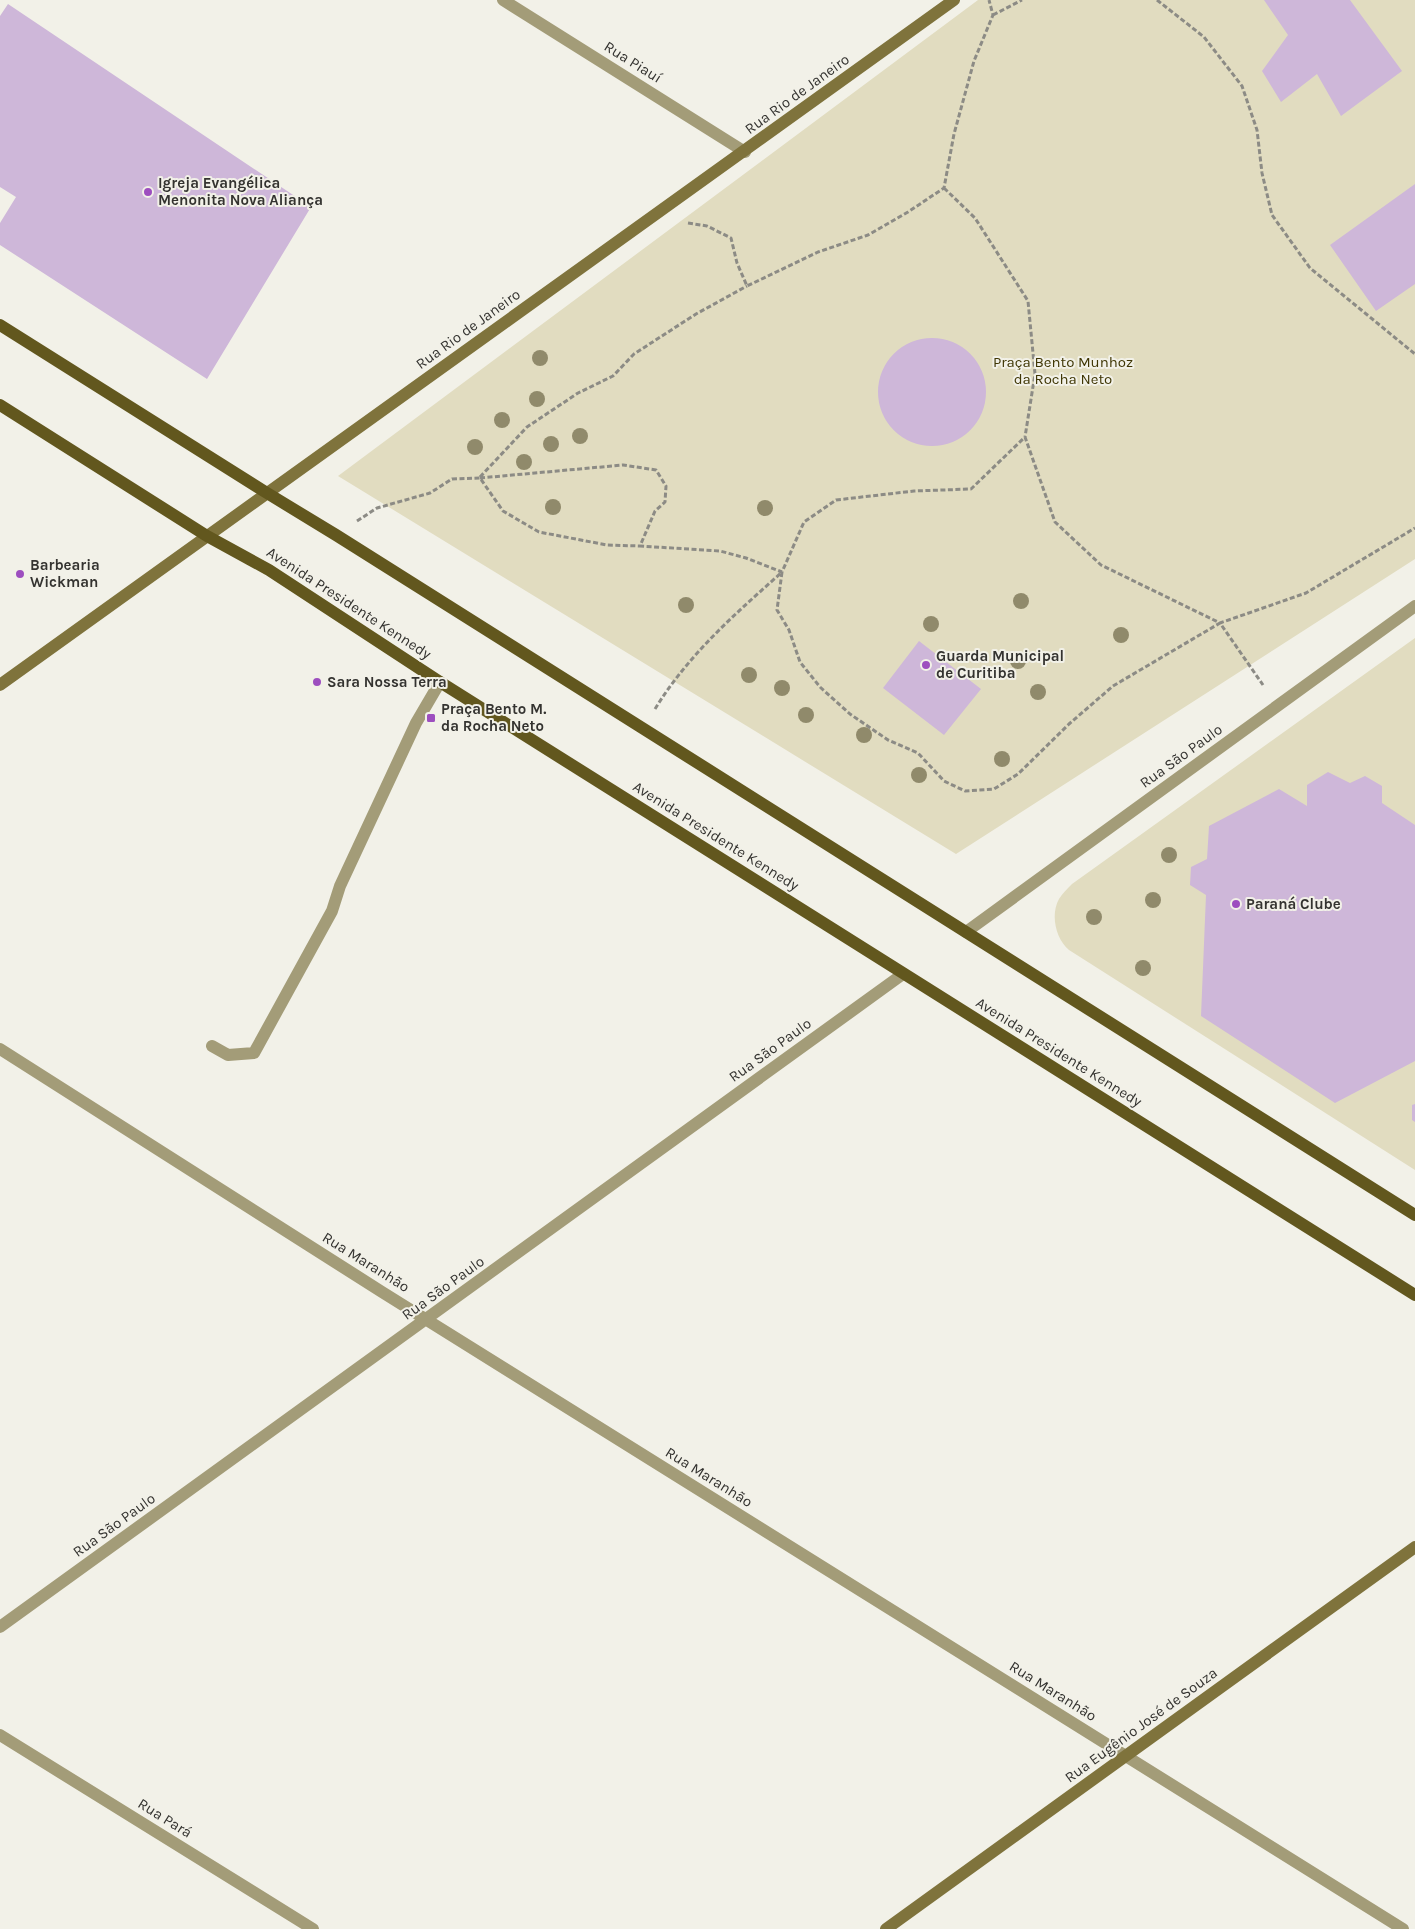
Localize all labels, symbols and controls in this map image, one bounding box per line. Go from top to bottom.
street label: Rua Piauí [601,37,666,87]
street label: Rua Rio de Janeiro [741,50,853,138]
place label: Igreja Evangélica Menonita Nova Aliança [158,174,323,209]
marker: Igreja Evangélica Menonita Nova Aliança [142,186,154,198]
street label: Rua Rio de Janeiro [412,285,524,373]
park label: Praça Bento Munhoz da Rocha Neto [993,353,1133,388]
street label: Avenida Presidente Kennedy [263,543,435,663]
place label: Barbearia Wickman [30,556,100,591]
marker: Barbearia Wickman [14,568,26,580]
place label: Guarda Municipal de Curitiba [936,647,1064,682]
marker: Guarda Municipal de Curitiba [920,659,932,671]
place label: Sara Nossa Terra [327,673,447,691]
marker: Sara Nossa Terra [311,676,323,688]
place label: Praça Bento M. da Rocha Neto [441,700,546,735]
marker: Praça Bento M. da Rocha Neto [425,712,437,724]
street label: Rua São Paulo [1136,720,1226,792]
street label: Avenida Presidente Kennedy [630,777,802,895]
place label: Paraná Clube [1246,895,1341,913]
marker: Paraná Clube [1230,898,1242,910]
street label: Avenida Presidente Kennedy [973,993,1145,1111]
street label: Rua São Paulo [725,1014,815,1086]
street label: Rua Maranhão [319,1228,413,1296]
street label: Rua São Paulo [398,1252,488,1324]
street label: Rua Maranhão [662,1443,756,1511]
street label: Rua São Paulo [69,1489,159,1561]
street label: Rua Maranhão [1006,1657,1100,1725]
street label: Rua Eugênio José de Souza [1061,1664,1221,1786]
street label: Rua Pará [135,1794,195,1842]

